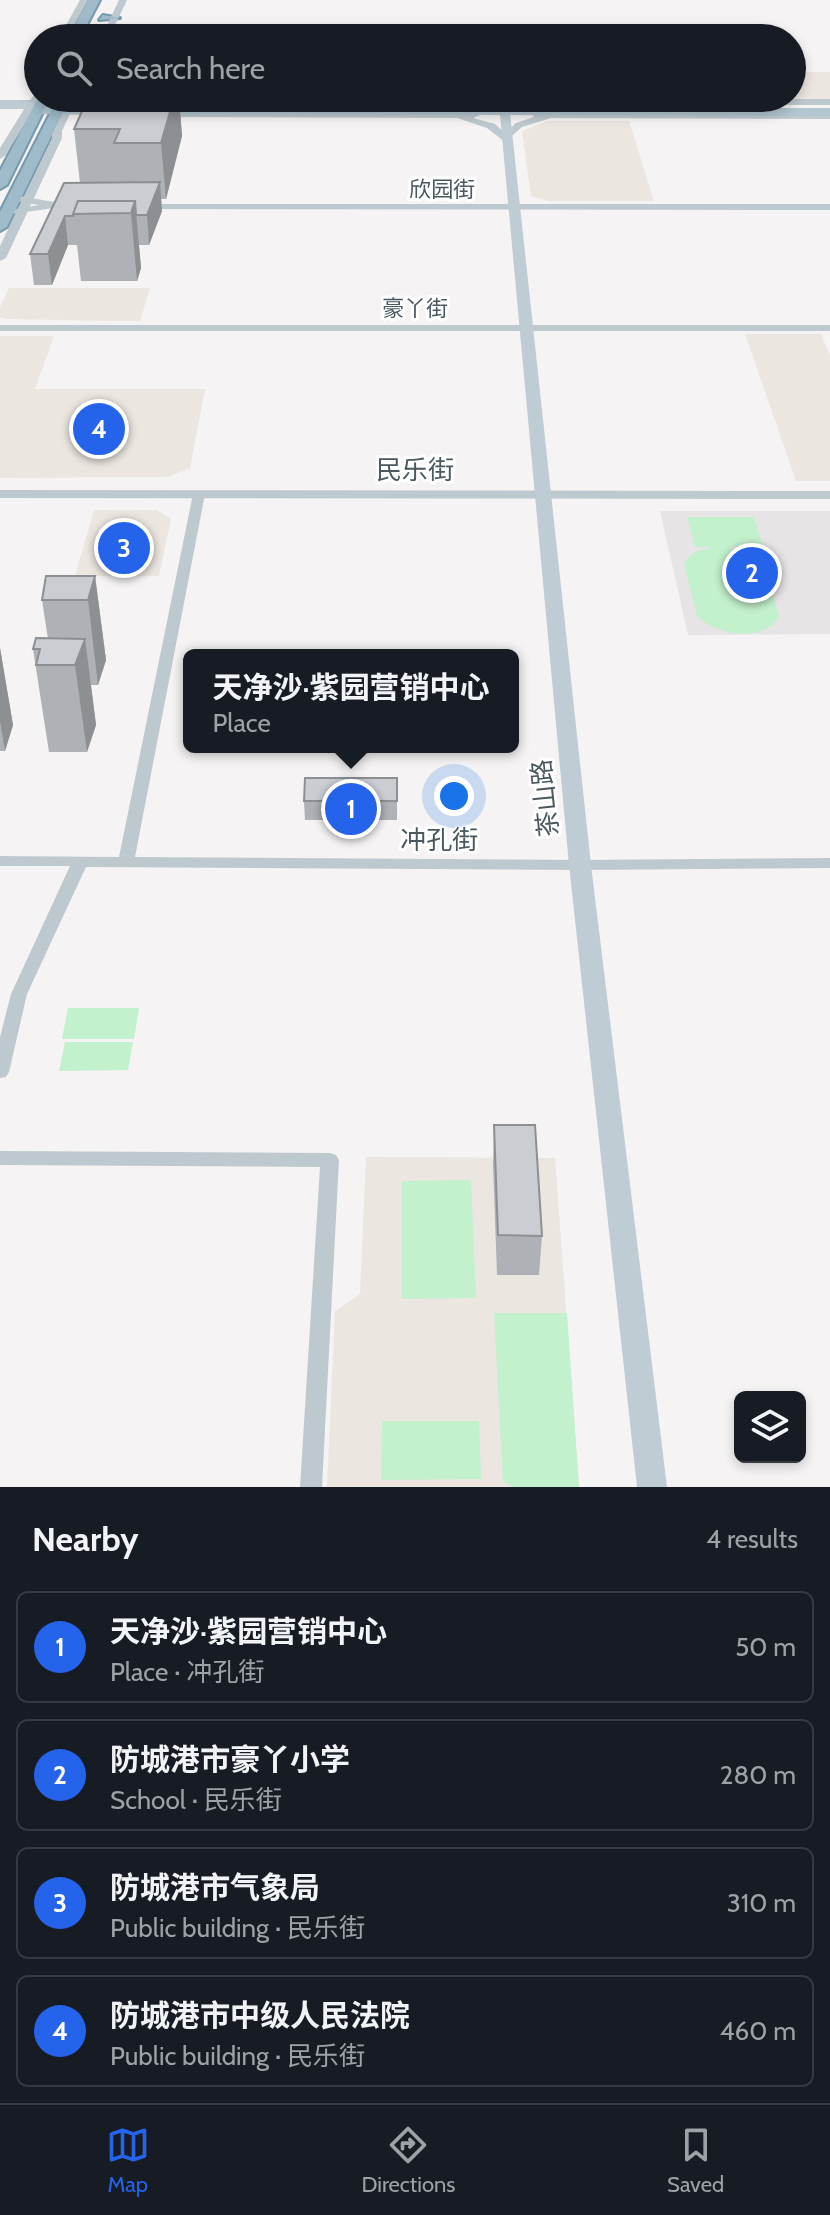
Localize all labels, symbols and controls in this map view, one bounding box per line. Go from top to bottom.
search box [24,24,806,112]
icon: search [52,46,96,90]
text: Search here [116,50,265,87]
street label: 欣园街 [409,176,475,203]
street label: 豪丫街 [382,295,448,322]
pin: 4 [73,399,125,459]
street label: 民乐街 [376,454,454,486]
pin: 3 [98,518,150,578]
pin: 2 [726,543,778,603]
popup [183,649,519,753]
text: 天净沙·紫园营销中心 [213,669,489,706]
text: Place [213,707,271,739]
street label: 茶山路 [525,758,565,838]
your location [434,776,474,816]
pin: 1 [325,779,377,839]
street label: 冲孔街 [400,824,478,856]
map controls [734,1391,806,1463]
button: layers [734,1391,806,1463]
text: Nearby [32,1518,139,1560]
text: 4 results [706,1523,798,1555]
text: 天净沙·紫园营销中心 [110,1613,387,1650]
text: 1 [55,1631,65,1663]
text: 50 m [735,1631,796,1663]
text: Place · 冲孔街 [110,1656,264,1688]
text: 防城港市豪丫小学 [110,1741,350,1778]
text: 2 [53,1759,67,1791]
text: 280 m [720,1759,796,1791]
text: School · 民乐街 [110,1784,282,1816]
text: 防城港市气象局 [110,1869,320,1906]
text: 3 [53,1887,67,1919]
text: 310 m [727,1887,796,1919]
text: Public building · 民乐街 [110,1912,365,1944]
text: 防城港市中级人民法院 [110,1997,410,2034]
text: 4 [52,2015,68,2047]
text: 460 m [719,2015,796,2047]
text: Public building · 民乐街 [110,2040,365,2072]
tab: Map [106,2123,150,2198]
tab: Directions [361,2123,455,2198]
tab: Saved [667,2123,724,2198]

